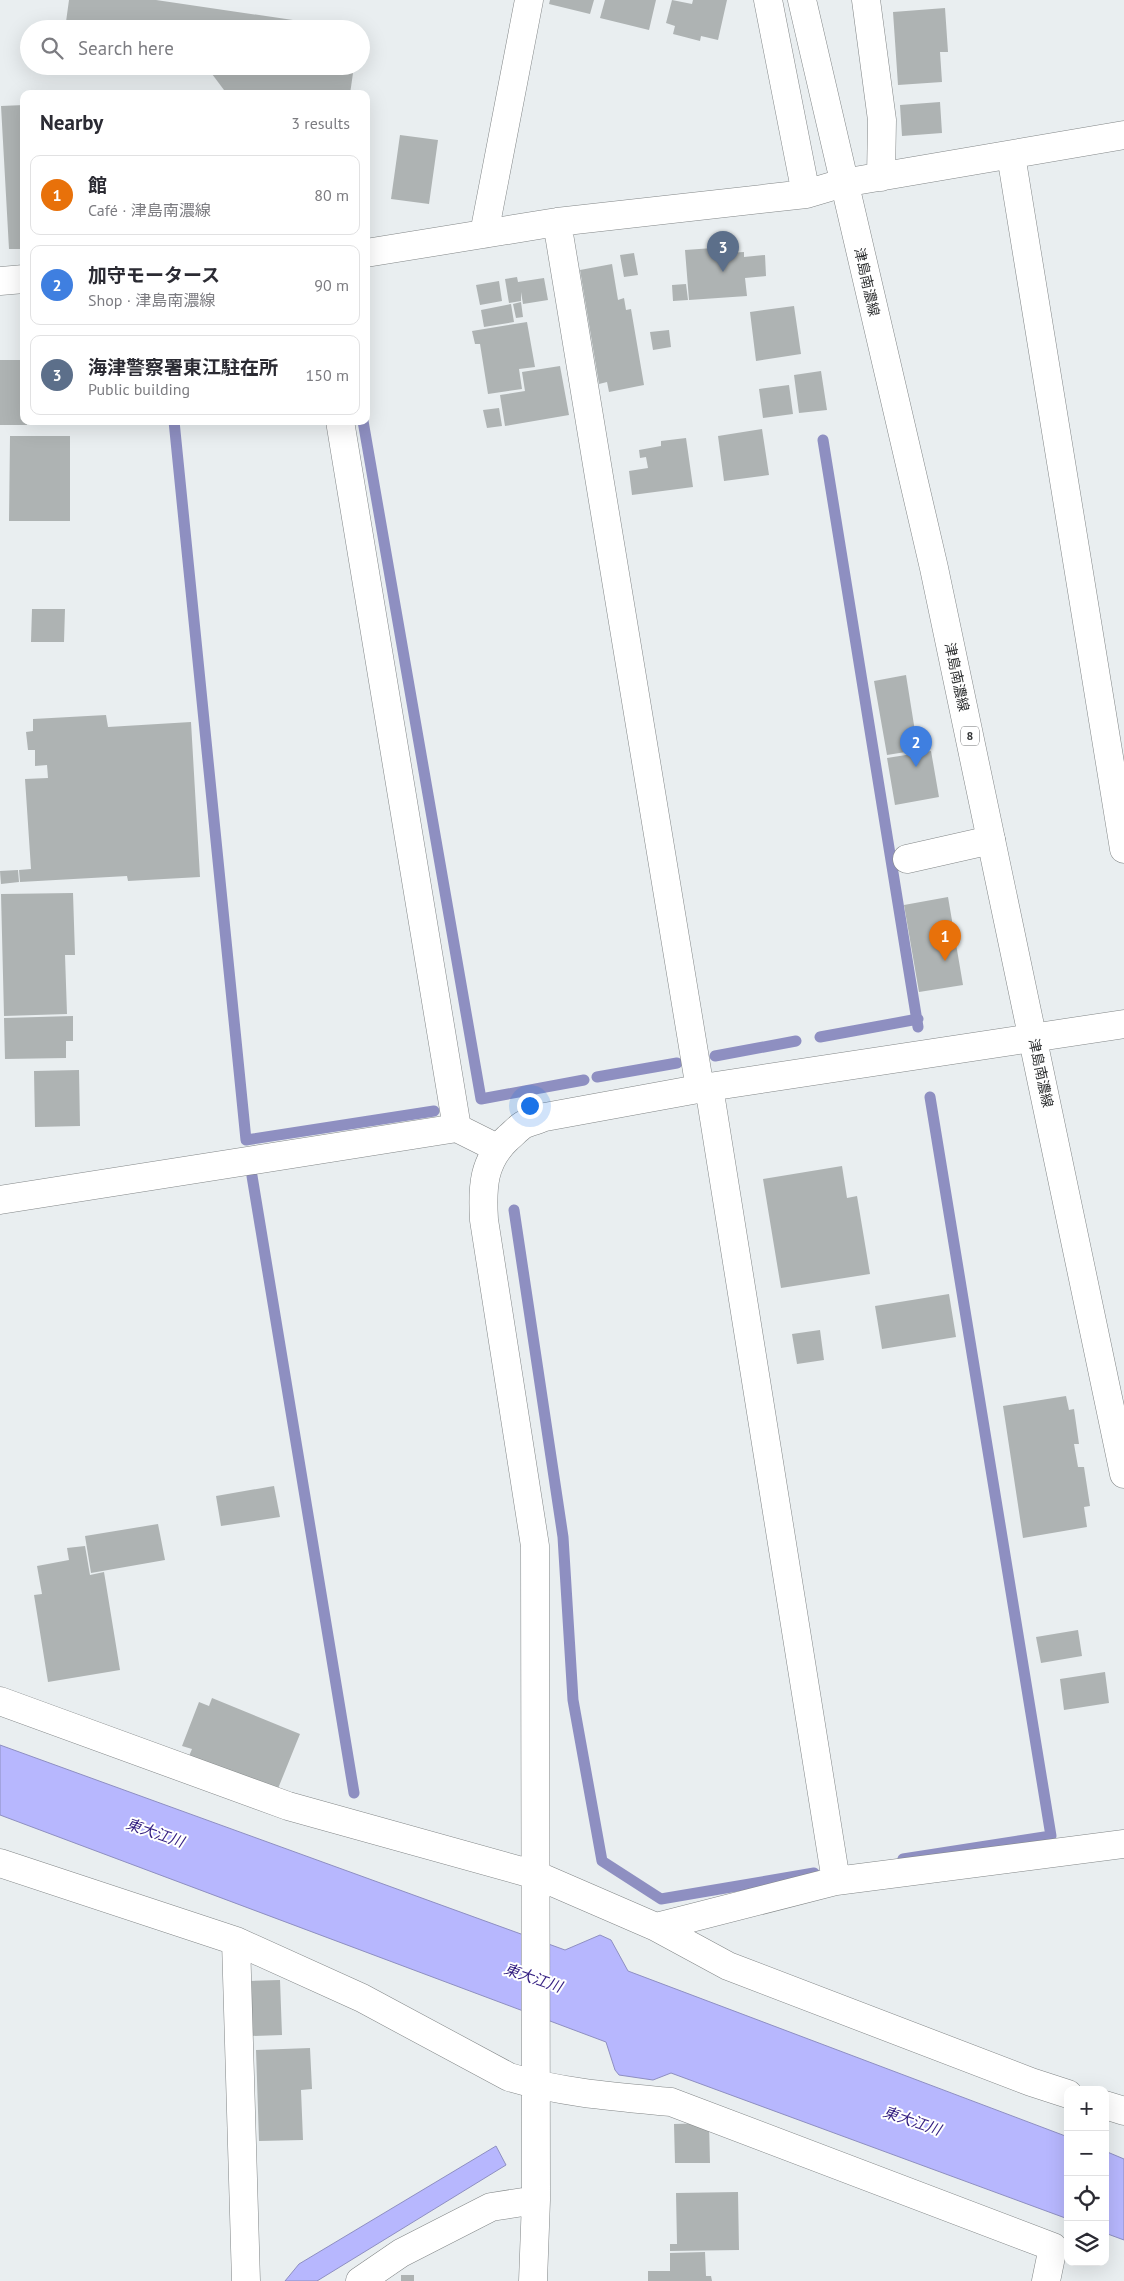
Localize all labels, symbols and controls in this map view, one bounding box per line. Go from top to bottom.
search box [20,20,370,75]
icon: search [38,34,66,62]
text: Search here [78,36,174,60]
text: Nearby [40,109,103,136]
text: 3 results [291,113,350,133]
text: 館 [88,173,107,197]
text: 1 [52,185,62,205]
text: 80 m [314,185,349,205]
text: Café · 津島南濃線 [88,200,211,220]
pin: 3 [707,231,739,272]
street label: 津島南濃線 [850,246,884,318]
text: 加守モータース [88,263,220,287]
text: 2 [52,275,62,295]
text: 90 m [314,275,349,295]
text: Shop · 津島南濃線 [88,290,215,310]
text: 海津警察署東江駐在所 [88,355,278,379]
text: 3 [52,365,62,385]
text: 150 m [306,365,349,385]
text: Public building [88,379,190,399]
street label: 津島南濃線 [941,641,973,713]
pin: 2 [900,726,932,767]
road number: 8 [961,726,979,746]
pin: 1 [929,920,961,961]
street label: 津島南濃線 [1025,1037,1057,1109]
your location [517,1093,543,1119]
water label: 東大江川 [124,1814,189,1852]
water label: 東大江川 [502,1959,567,1997]
map controls [1064,2086,1109,2266]
button: + [1064,2086,1109,2131]
water label: 東大江川 [881,2102,946,2140]
button: − [1064,2131,1109,2176]
button: locate [1064,2176,1109,2221]
button: layers [1064,2221,1109,2266]

